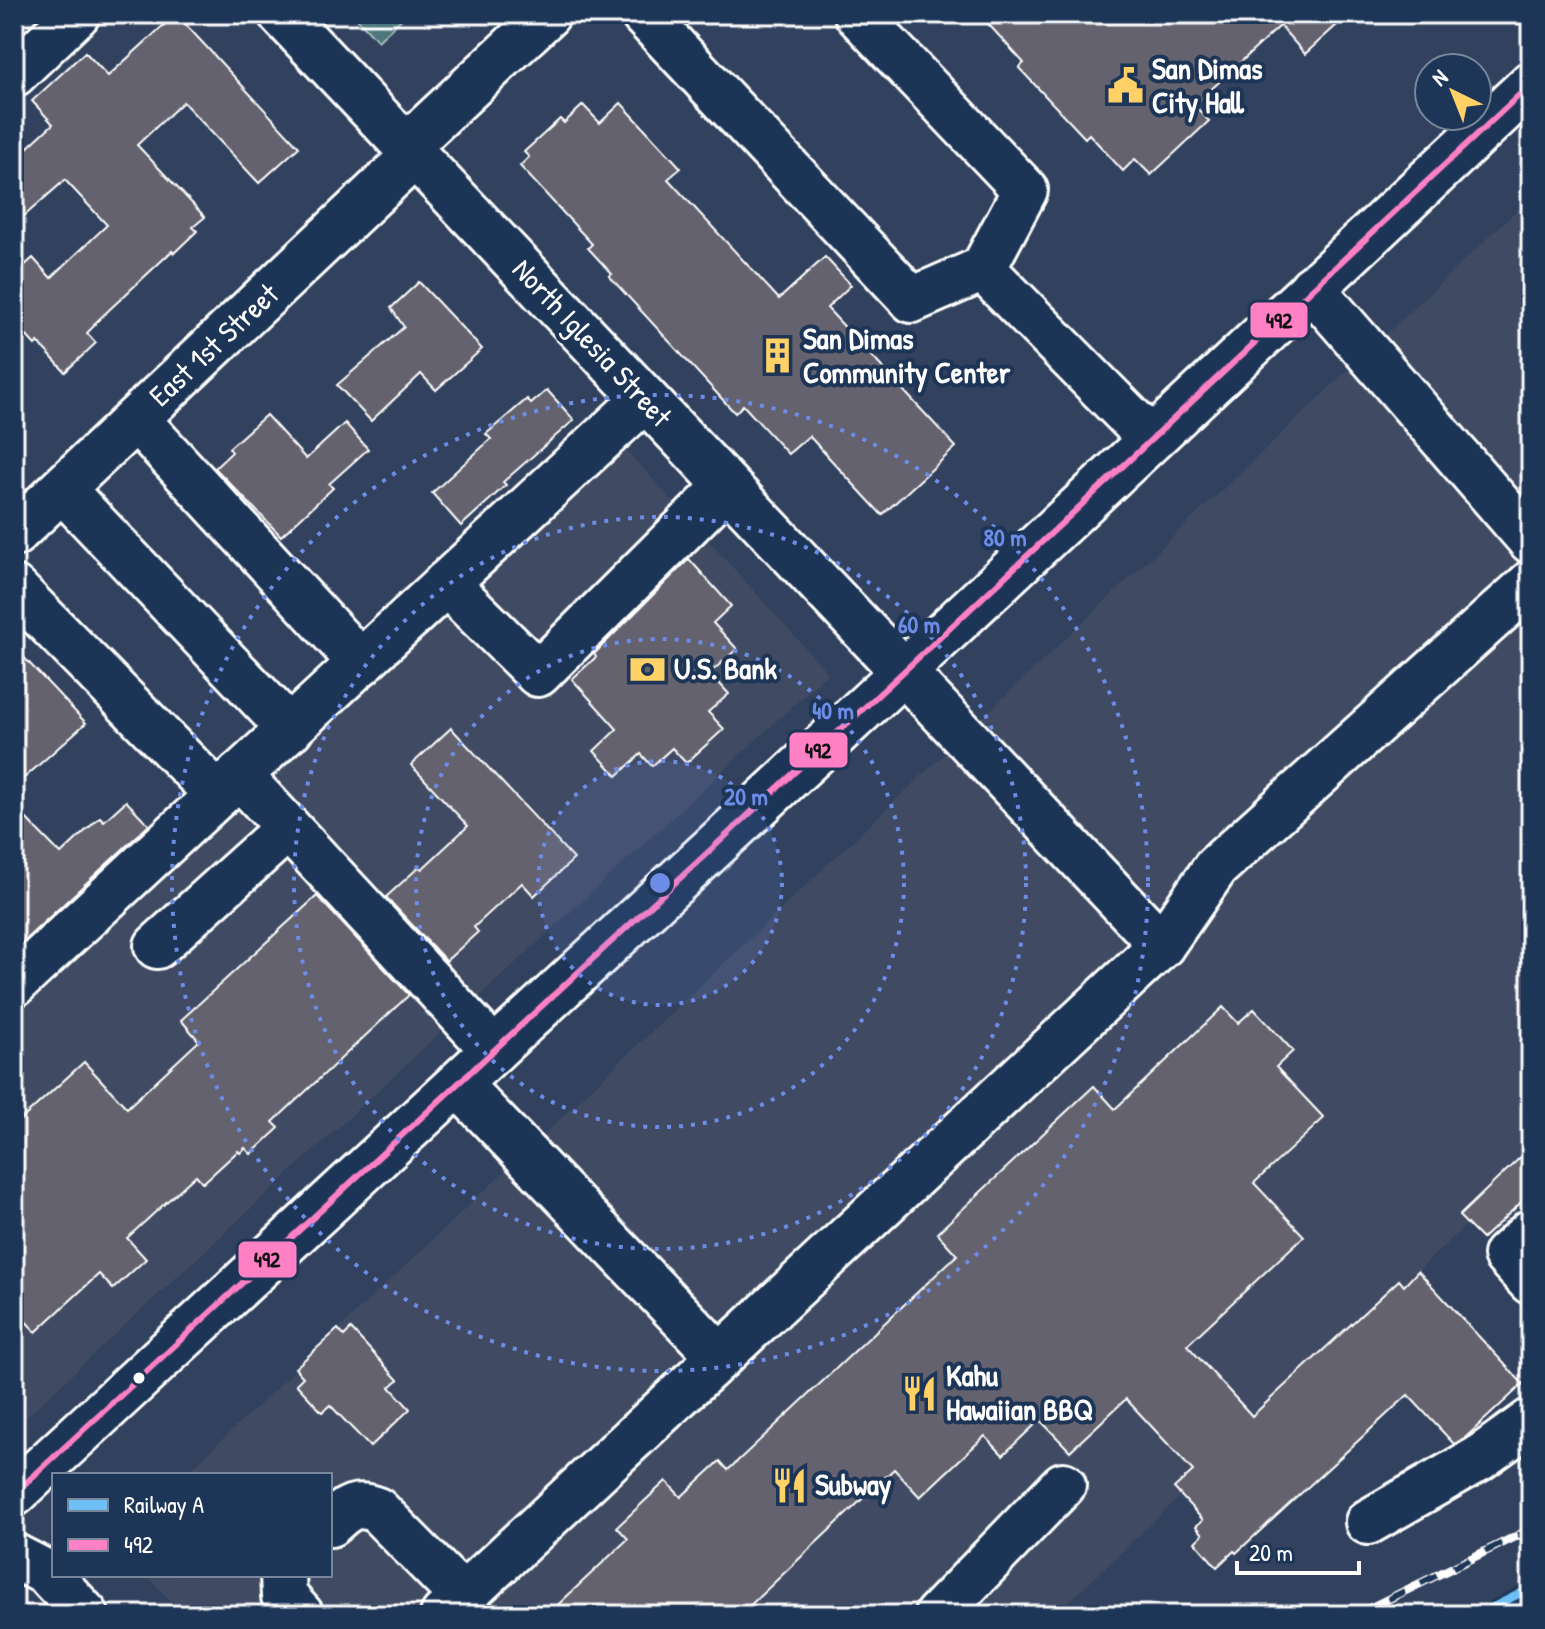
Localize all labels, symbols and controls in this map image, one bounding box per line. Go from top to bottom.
place label: San Dimas City Hall [1152,48,1263,123]
north arrow [1413,52,1493,132]
text: N [1425,62,1454,92]
public building icon: San Dimas City Hall [1107,67,1145,105]
street label: North Iglesia Street [504,250,682,436]
street label: East 1st Street [140,273,287,415]
line badge: 492 [1249,301,1309,339]
text: 492 [1266,305,1293,335]
place label: San Dimas Community Center [803,318,1011,393]
building icon: San Dimas Community Center [758,337,796,375]
text: 80 m [984,521,1026,553]
text: 60 m [898,608,940,640]
place label: U.S. Bank [674,648,778,688]
bank icon: U.S. Bank [629,650,667,688]
text: 40 m [812,694,854,726]
line badge: 492 [788,731,849,769]
text: 492 [805,735,832,765]
text: 20 m [724,780,768,812]
centre of rings [646,869,674,897]
line badge: 492 [237,1240,298,1279]
text: 492 [254,1244,281,1274]
place label: Kahu Hawaiian BBQ [946,1355,1093,1429]
unlabelled marker [131,1370,147,1386]
restaurant icon: Kahu Hawaiian BBQ [901,1374,939,1412]
place label: Subway [815,1464,892,1505]
restaurant icon: Subway [770,1466,808,1504]
legend [52,1473,332,1577]
text: Railway A [124,1488,204,1520]
scale bar [1237,1525,1359,1575]
text: 492 [124,1528,153,1560]
text: 20 m [1249,1536,1293,1568]

